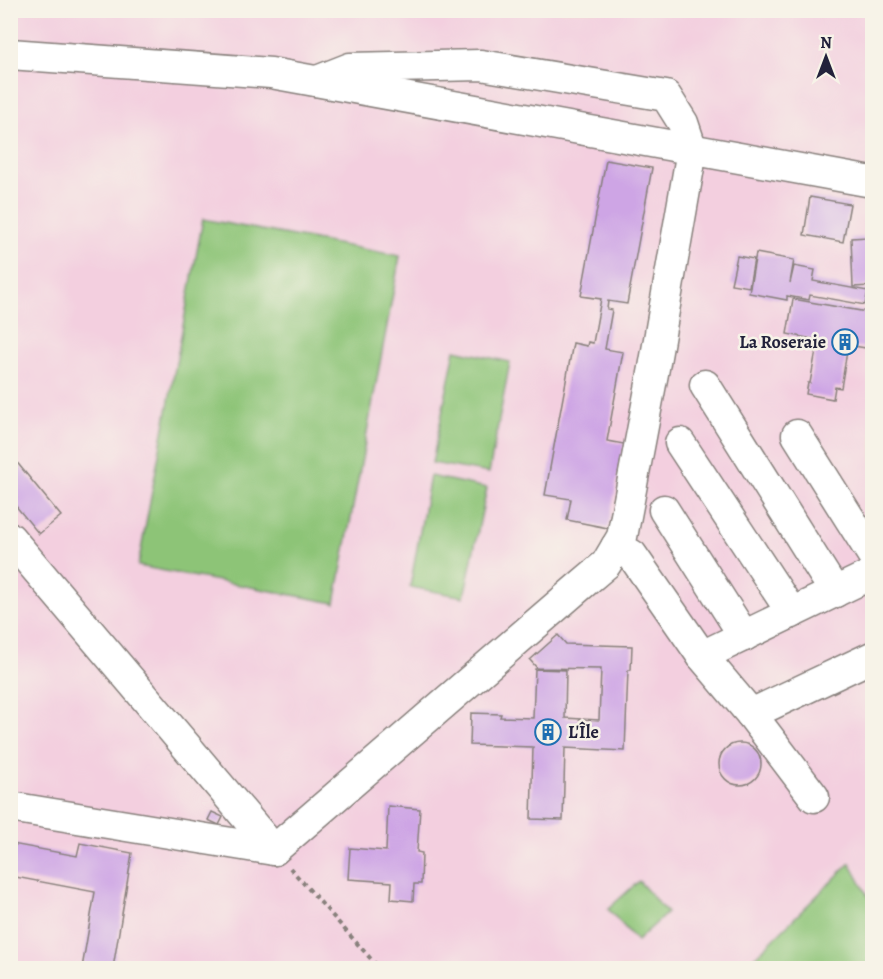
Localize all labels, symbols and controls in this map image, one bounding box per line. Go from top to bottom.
north arrow [796,27,856,87]
text: N [820,32,832,54]
building icon: La Roseraie [830,327,860,357]
place label: La Roseraie [739,330,826,354]
building icon: L'Île [533,717,563,747]
place label: L'Île [568,720,599,744]

